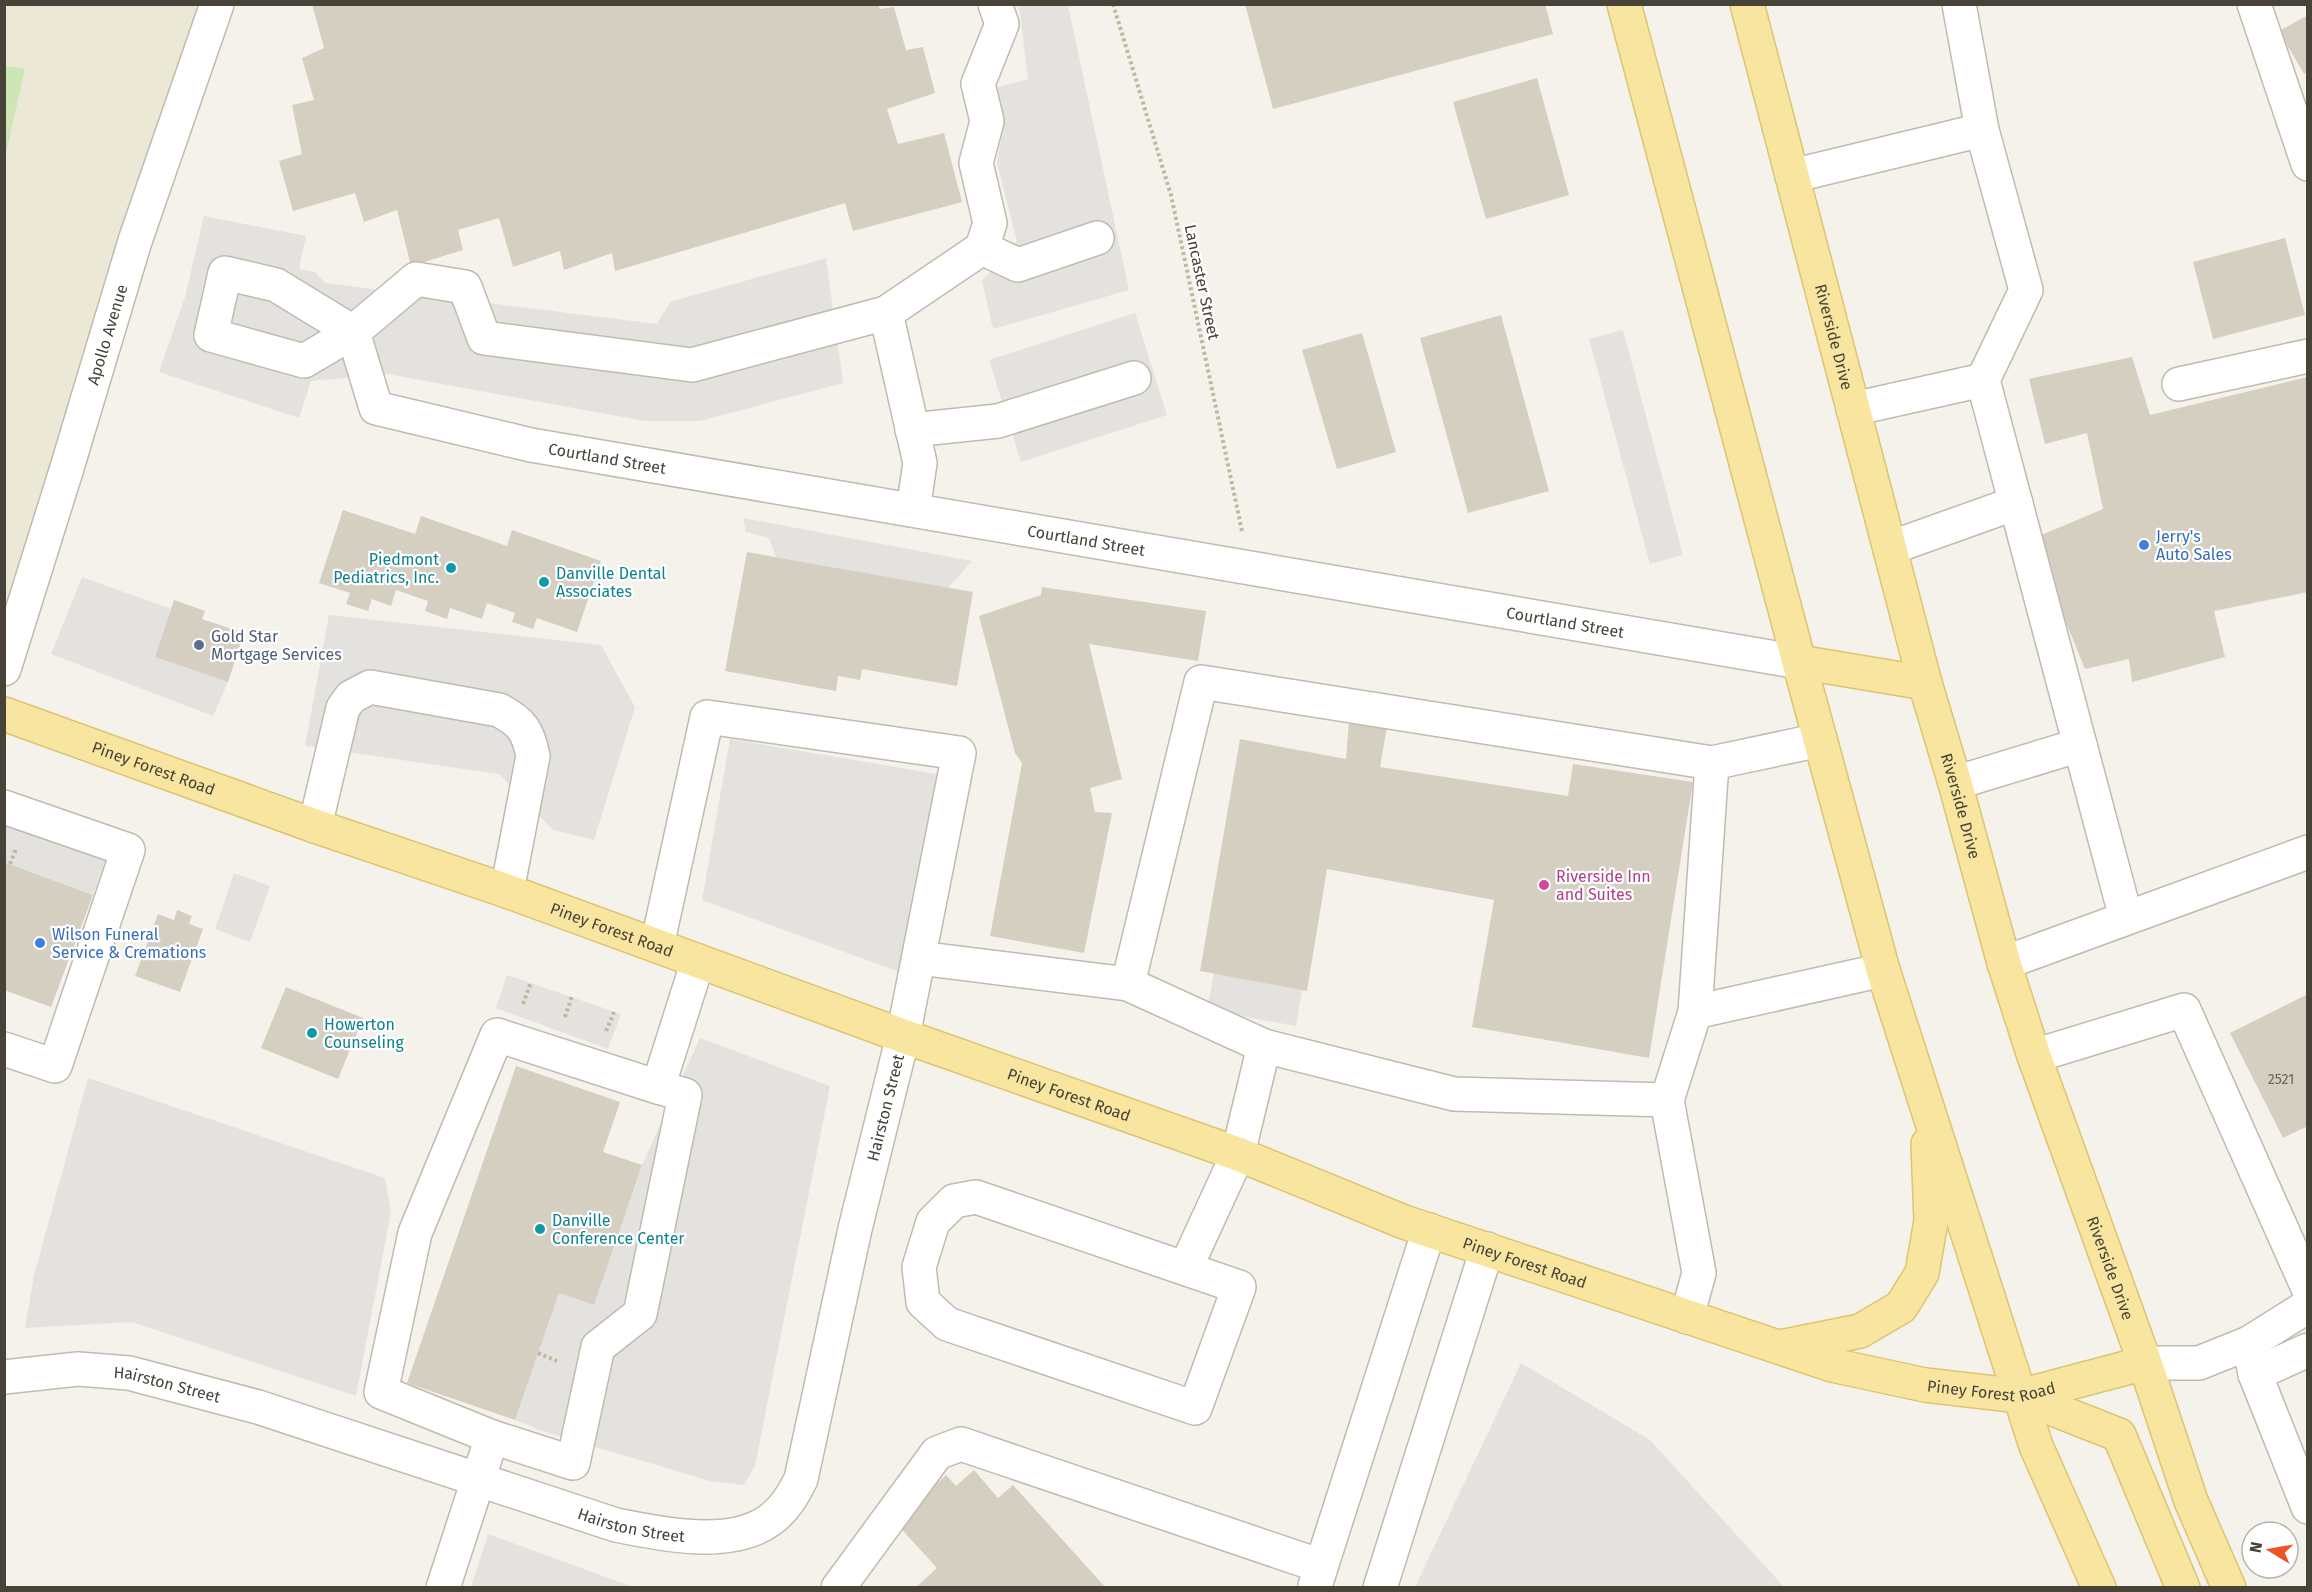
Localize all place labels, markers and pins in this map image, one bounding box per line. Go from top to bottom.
place label: Jerry's Auto Sales [2156,527,2232,564]
marker: Jerry's Auto Sales [2137,538,2151,552]
place label: Piedmont Pediatrics, Inc. [333,550,439,587]
marker: Piedmont Pediatrics, Inc. [444,561,458,575]
place label: Danville Dental Associates [556,564,666,601]
marker: Danville Dental Associates [537,575,551,589]
place label: Gold Star Mortgage Services [211,627,342,664]
marker: Gold Star Mortgage Services [192,638,206,652]
place label: Riverside Inn and Suites [1556,867,1651,904]
marker: Riverside Inn and Suites [1537,878,1551,892]
place label: Wilson Funeral Service & Cremations [52,925,206,962]
marker: Wilson Funeral Service & Cremations [33,936,47,950]
place label: Howerton Counseling [324,1015,404,1052]
marker: Howerton Counseling [305,1026,319,1040]
place label: Danville Conference Center [552,1211,685,1248]
marker: Danville Conference Center [533,1222,547,1236]

